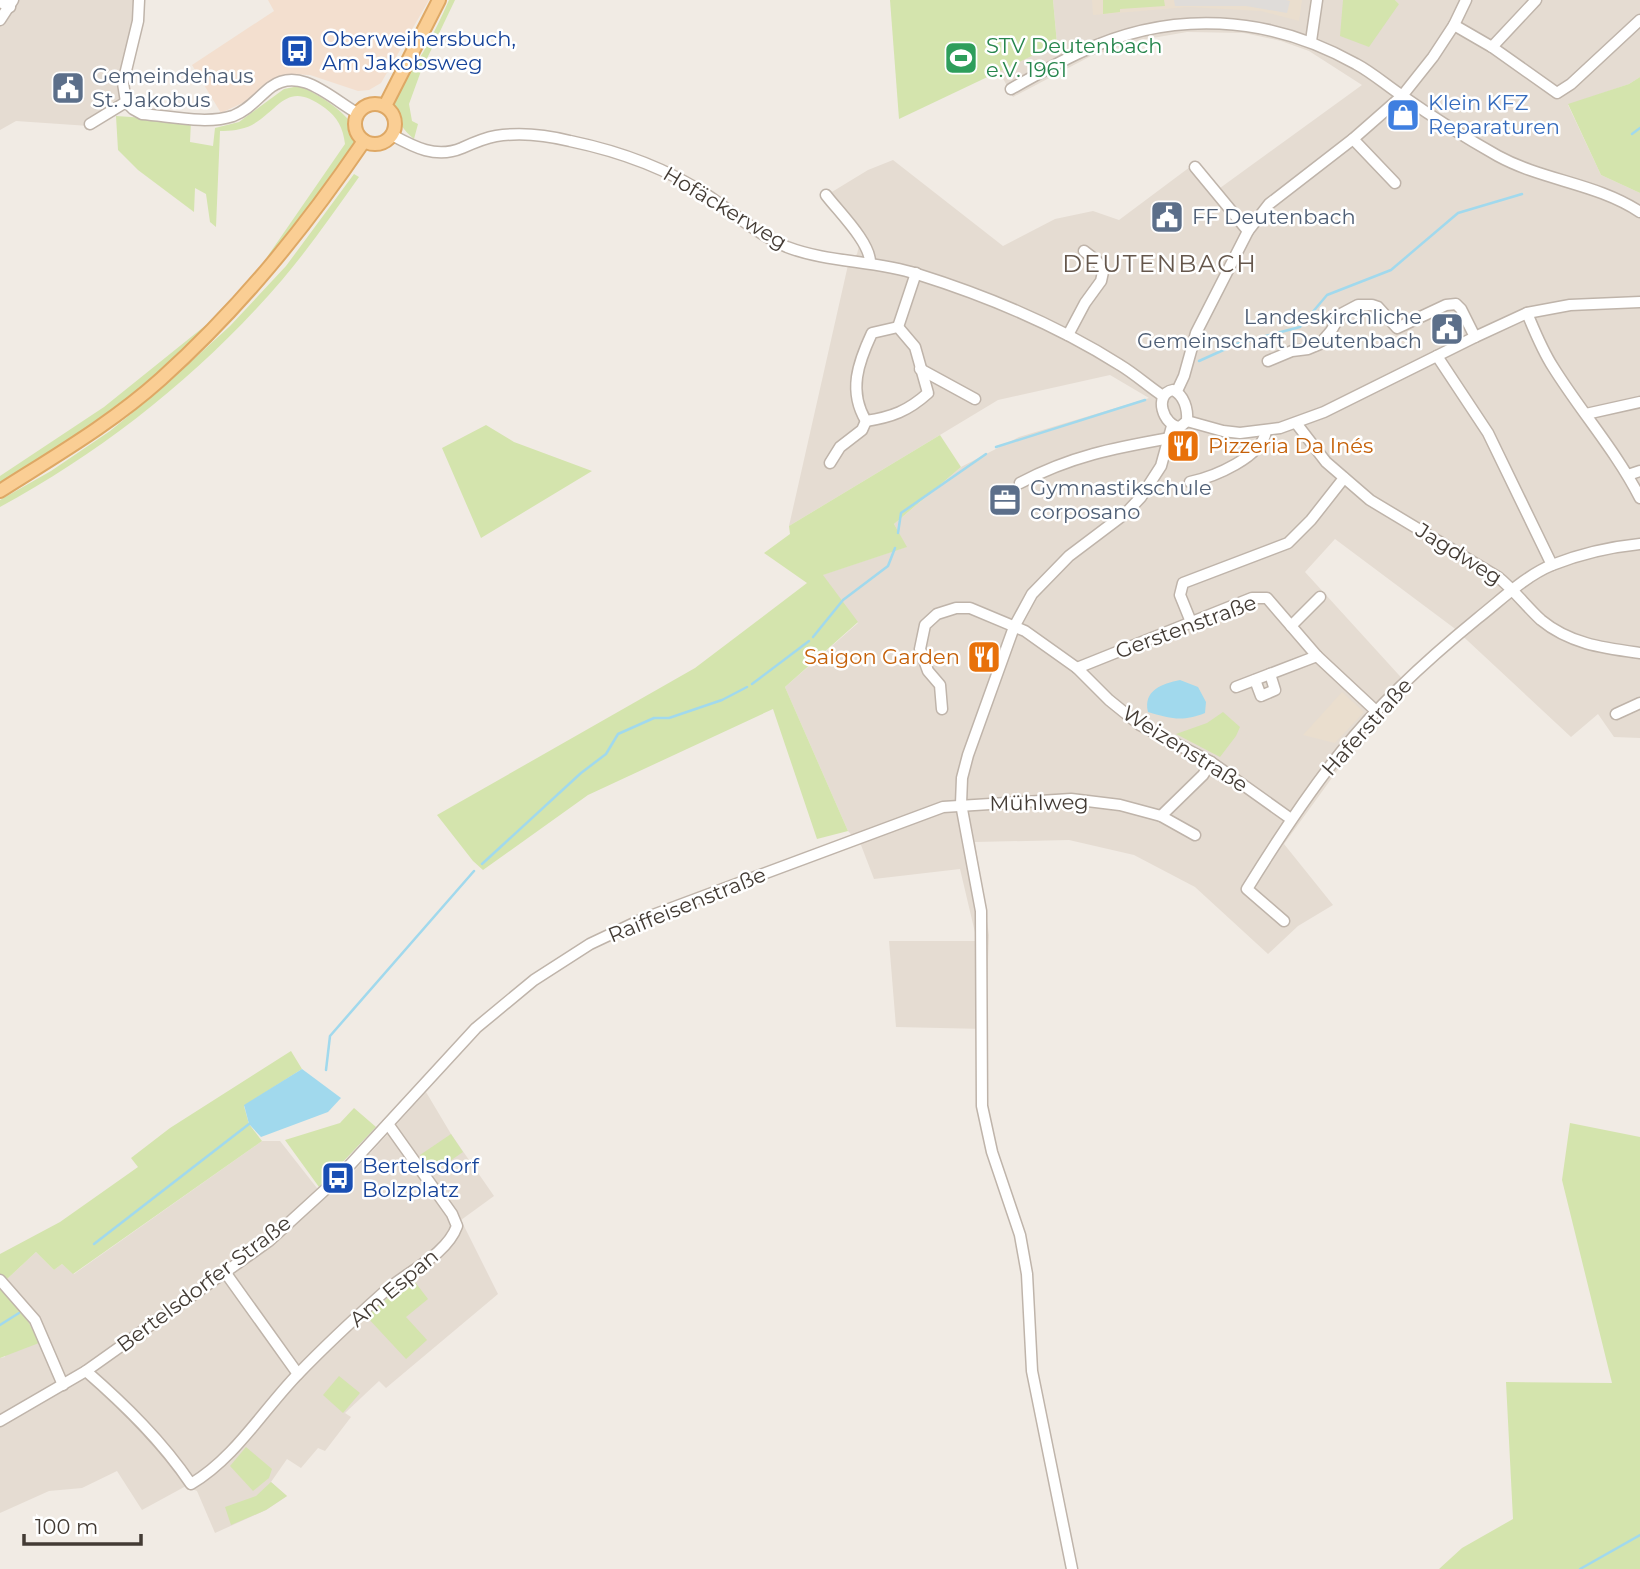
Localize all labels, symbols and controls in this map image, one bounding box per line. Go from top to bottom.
place label: Oberweihersbuch, Am Jakobsweg [322,26,516,75]
bus stop icon: Oberweihersbuch, Am Jakobsweg [278,32,316,70]
place label: STV Deutenbach e.V. 1961 [986,33,1162,82]
sports icon: STV Deutenbach e.V. 1961 [942,39,980,77]
place label: Gemeindehaus St. Jakobus [92,63,254,112]
public building icon: Gemeindehaus St. Jakobus [49,69,87,107]
place label: Klein KFZ Reparaturen [1428,90,1560,139]
shop icon: Klein KFZ Reparaturen [1384,96,1422,134]
street label: Hofäckerweg [659,161,792,254]
public building icon: FF Deutenbach [1148,198,1186,236]
place label: FF Deutenbach [1192,204,1356,229]
district label: DEUTENBACH [1062,249,1258,278]
place label: Landeskirchliche Gemeinschaft Deutenbach [1137,304,1422,353]
public building icon: Landeskirchliche Gemeinschaft Deutenbach [1428,310,1466,348]
restaurant icon: Pizzeria Da Inés [1164,427,1202,465]
place label: Pizzeria Da Inés [1208,433,1373,458]
place label: Gymnastikschule corposano [1030,475,1212,524]
office icon: Gymnastikschule corposano [986,481,1024,519]
street label: Jagdweg [1411,517,1507,590]
street label: Gerstenstraße [1112,589,1260,664]
restaurant icon: Saigon Garden [965,638,1003,676]
place label: Saigon Garden [804,644,960,669]
street label: Haferstraße [1316,673,1417,781]
street label: Weizenstraße [1118,700,1253,797]
street label: Mühlweg [989,789,1089,816]
street label: Raiffeisenstraße [604,861,769,948]
place label: Bertelsdorf Bolzplatz [362,1153,480,1202]
bus stop icon: Bertelsdorf Bolzplatz [319,1159,357,1197]
street label: Bertelsdorfer Straße [112,1210,296,1357]
street label: Am Espan [344,1243,443,1332]
scale bar [24,1502,142,1546]
text: 100 m [35,1514,98,1539]

